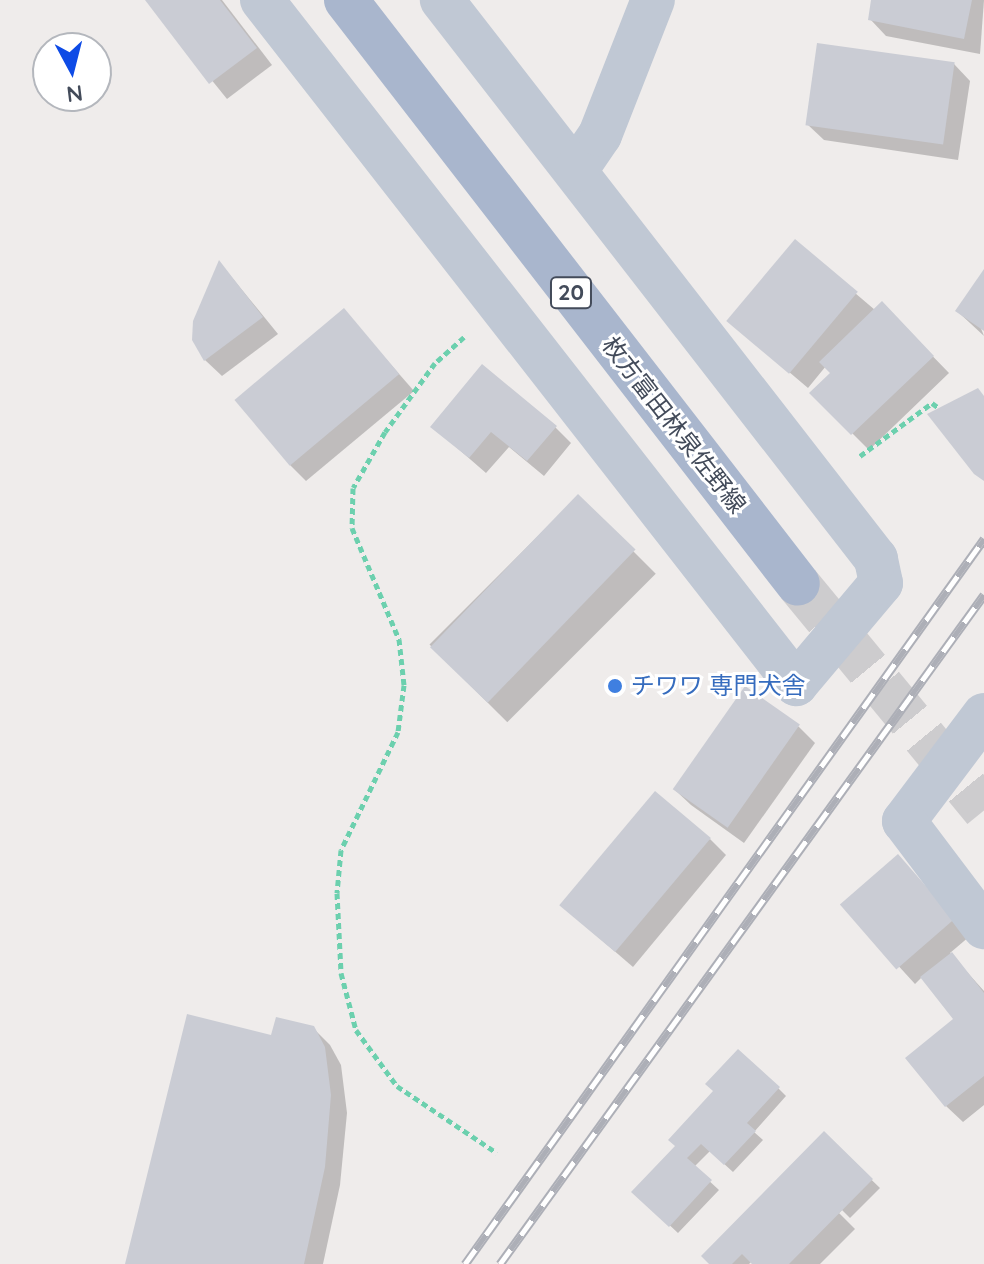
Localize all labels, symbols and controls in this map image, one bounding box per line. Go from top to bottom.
north arrow [32,32,112,112]
text: N [65,79,84,109]
road number: 20 [549,275,593,311]
street label: 枚方富田林泉佐野線 [596,331,752,519]
place label: チワワ 専門犬舎 [631,672,806,700]
marker: チワワ 専門犬舎 [606,677,624,695]

